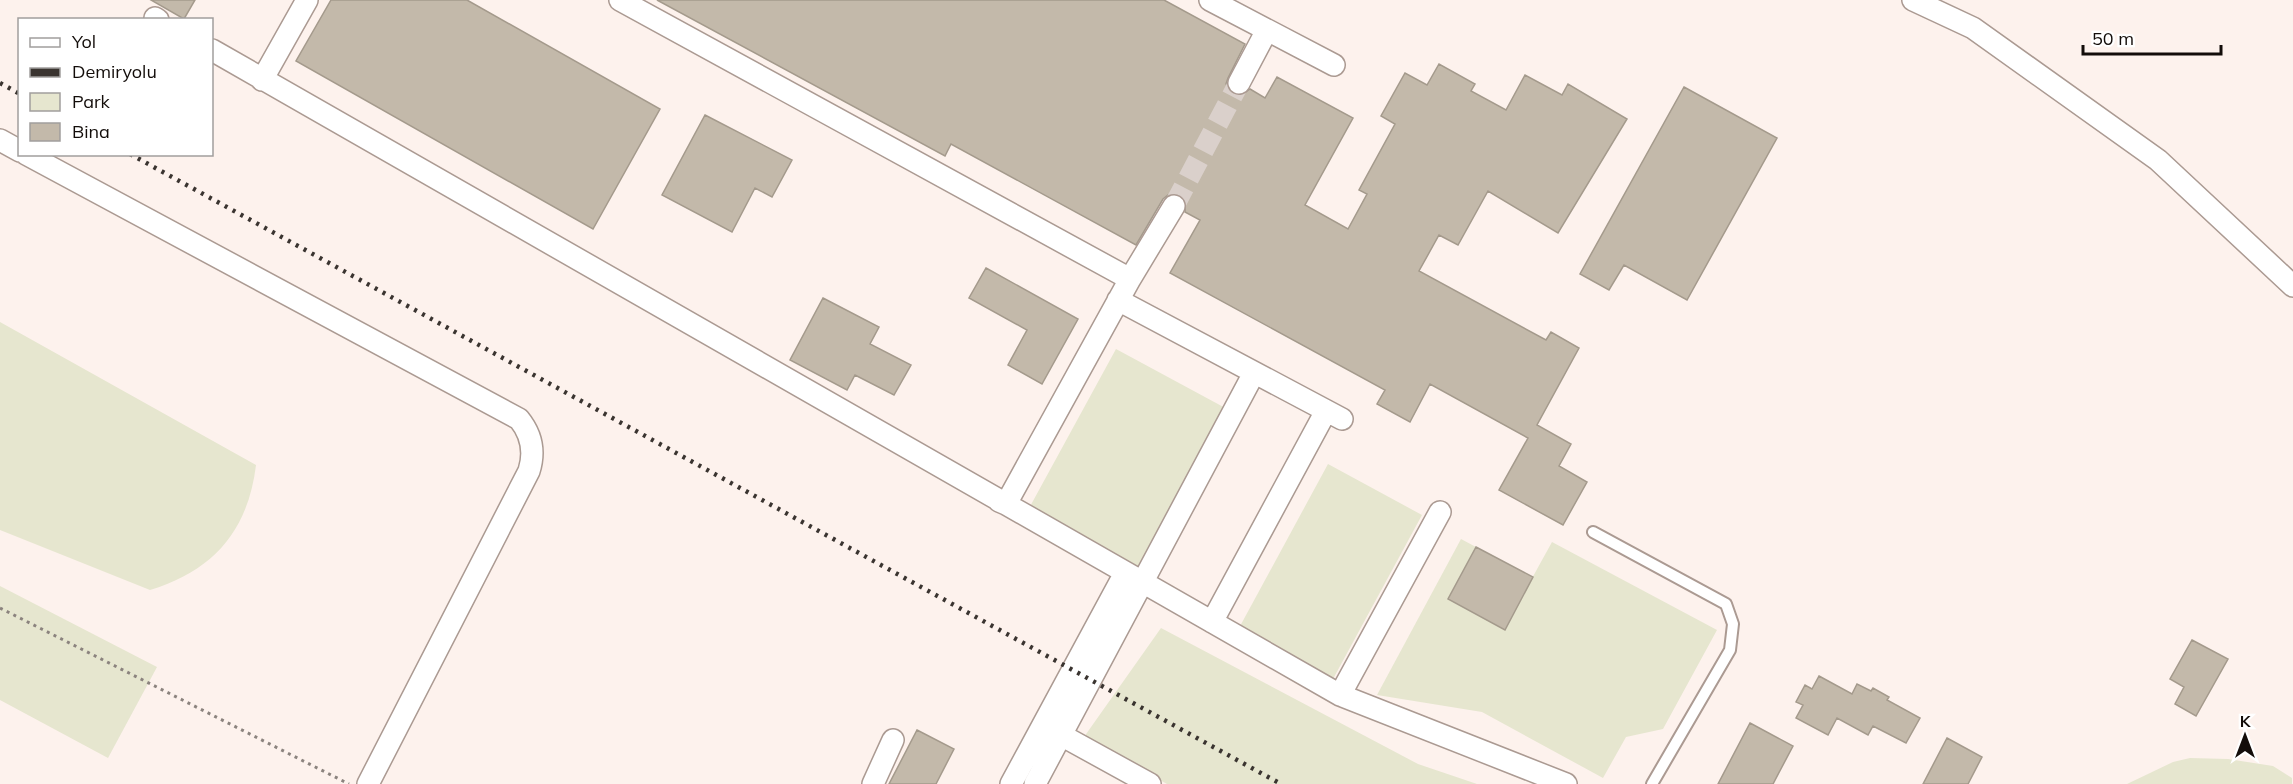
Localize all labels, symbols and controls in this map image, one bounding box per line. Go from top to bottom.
legend [18,18,213,156]
scale bar [2083,18,2221,56]
text: 50 m [2092,27,2134,50]
text: Yol [71,30,96,53]
text: Demiryolu [72,60,157,83]
text: Park [72,90,111,113]
text: Bina [72,120,110,143]
north arrow [2215,706,2275,766]
text: K [2240,711,2252,731]

